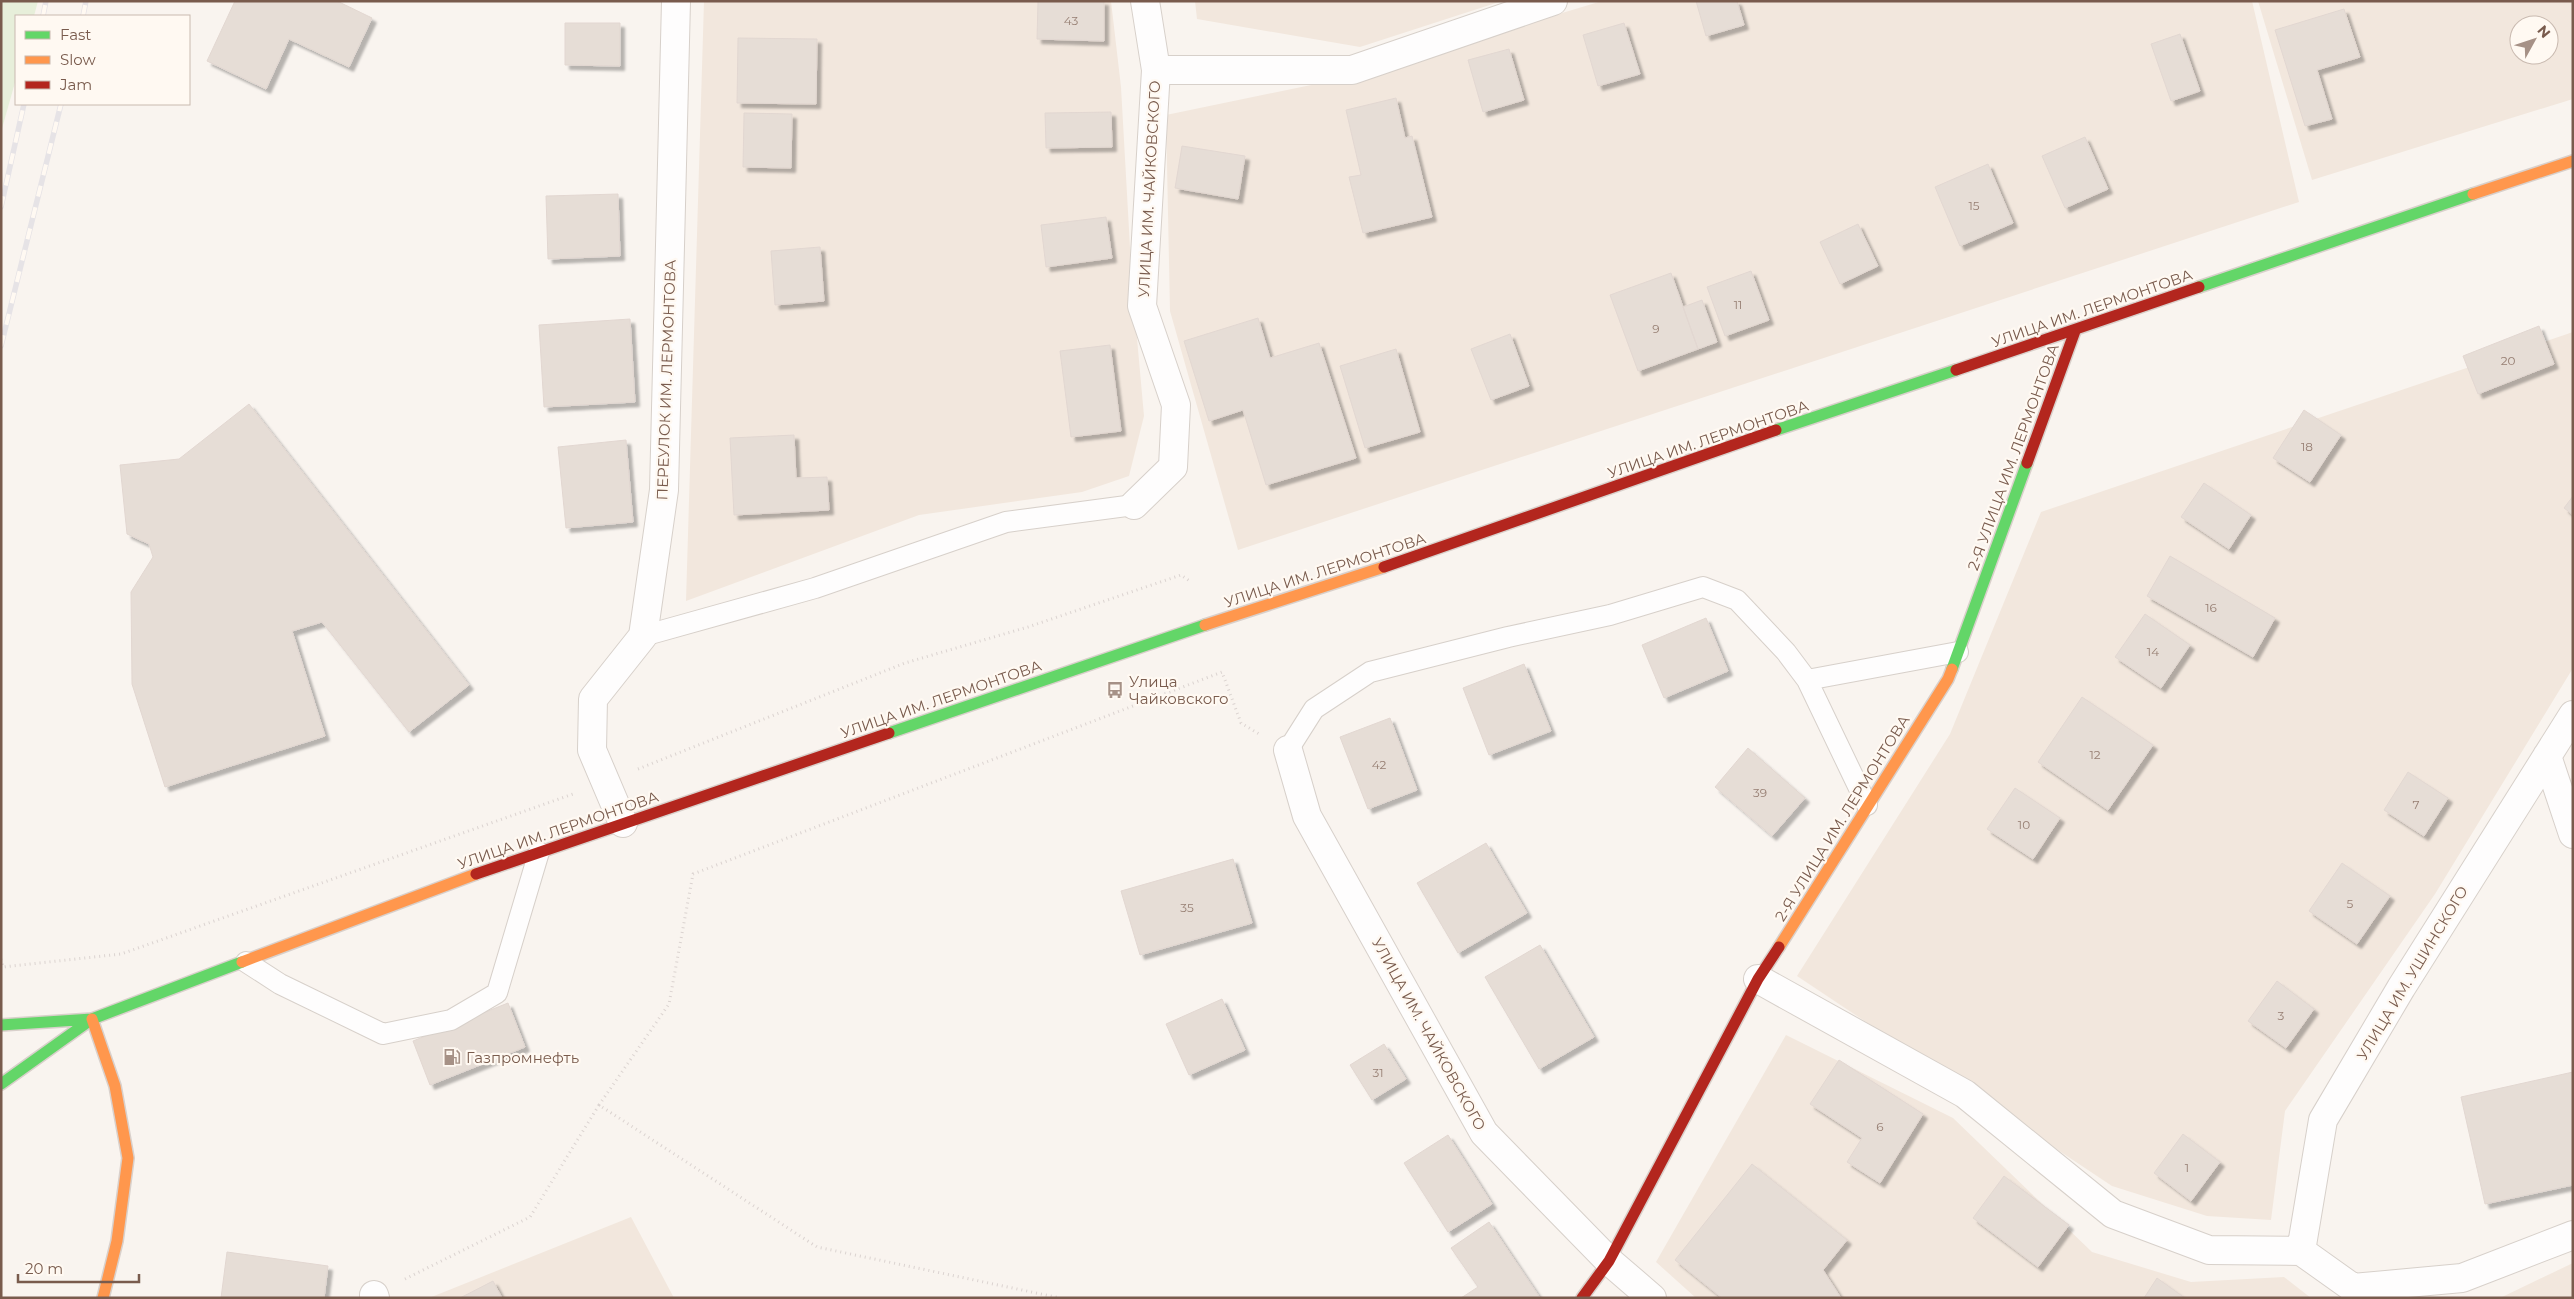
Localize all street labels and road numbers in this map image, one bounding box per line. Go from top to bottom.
street label: УЛИЦА ИМ. ЧАЙКОВСКОГО [1134,80,1164,298]
street label: ПЕРЕУЛОК ИМ. ЛЕРМОНТОВА [652,259,680,501]
street label: УЛИЦА ИМ. ЛЕРМОНТОВА [1989,265,2195,351]
street label: 2-Я УЛИЦА ИМ. ЛЕРМОНТОВА [1963,341,2063,573]
street label: УЛИЦА ИМ. ЛЕРМОНТОВА [1605,396,1811,482]
street label: УЛИЦА ИМ. ЛЕРМОНТОВА [1222,528,1428,612]
street label: УЛИЦА ИМ. ЛЕРМОНТОВА [838,656,1044,742]
street label: 2-Я УЛИЦА ИМ. ЛЕРМОНТОВА [1770,711,1914,925]
street label: УЛИЦА ИМ. ЛЕРМОНТОВА [455,787,661,873]
street label: УЛИЦА ИМ. УШИНСКОГО [2352,882,2472,1064]
street label: УЛИЦА ИМ. ЧАЙКОВСКОГО [1368,934,1490,1134]

